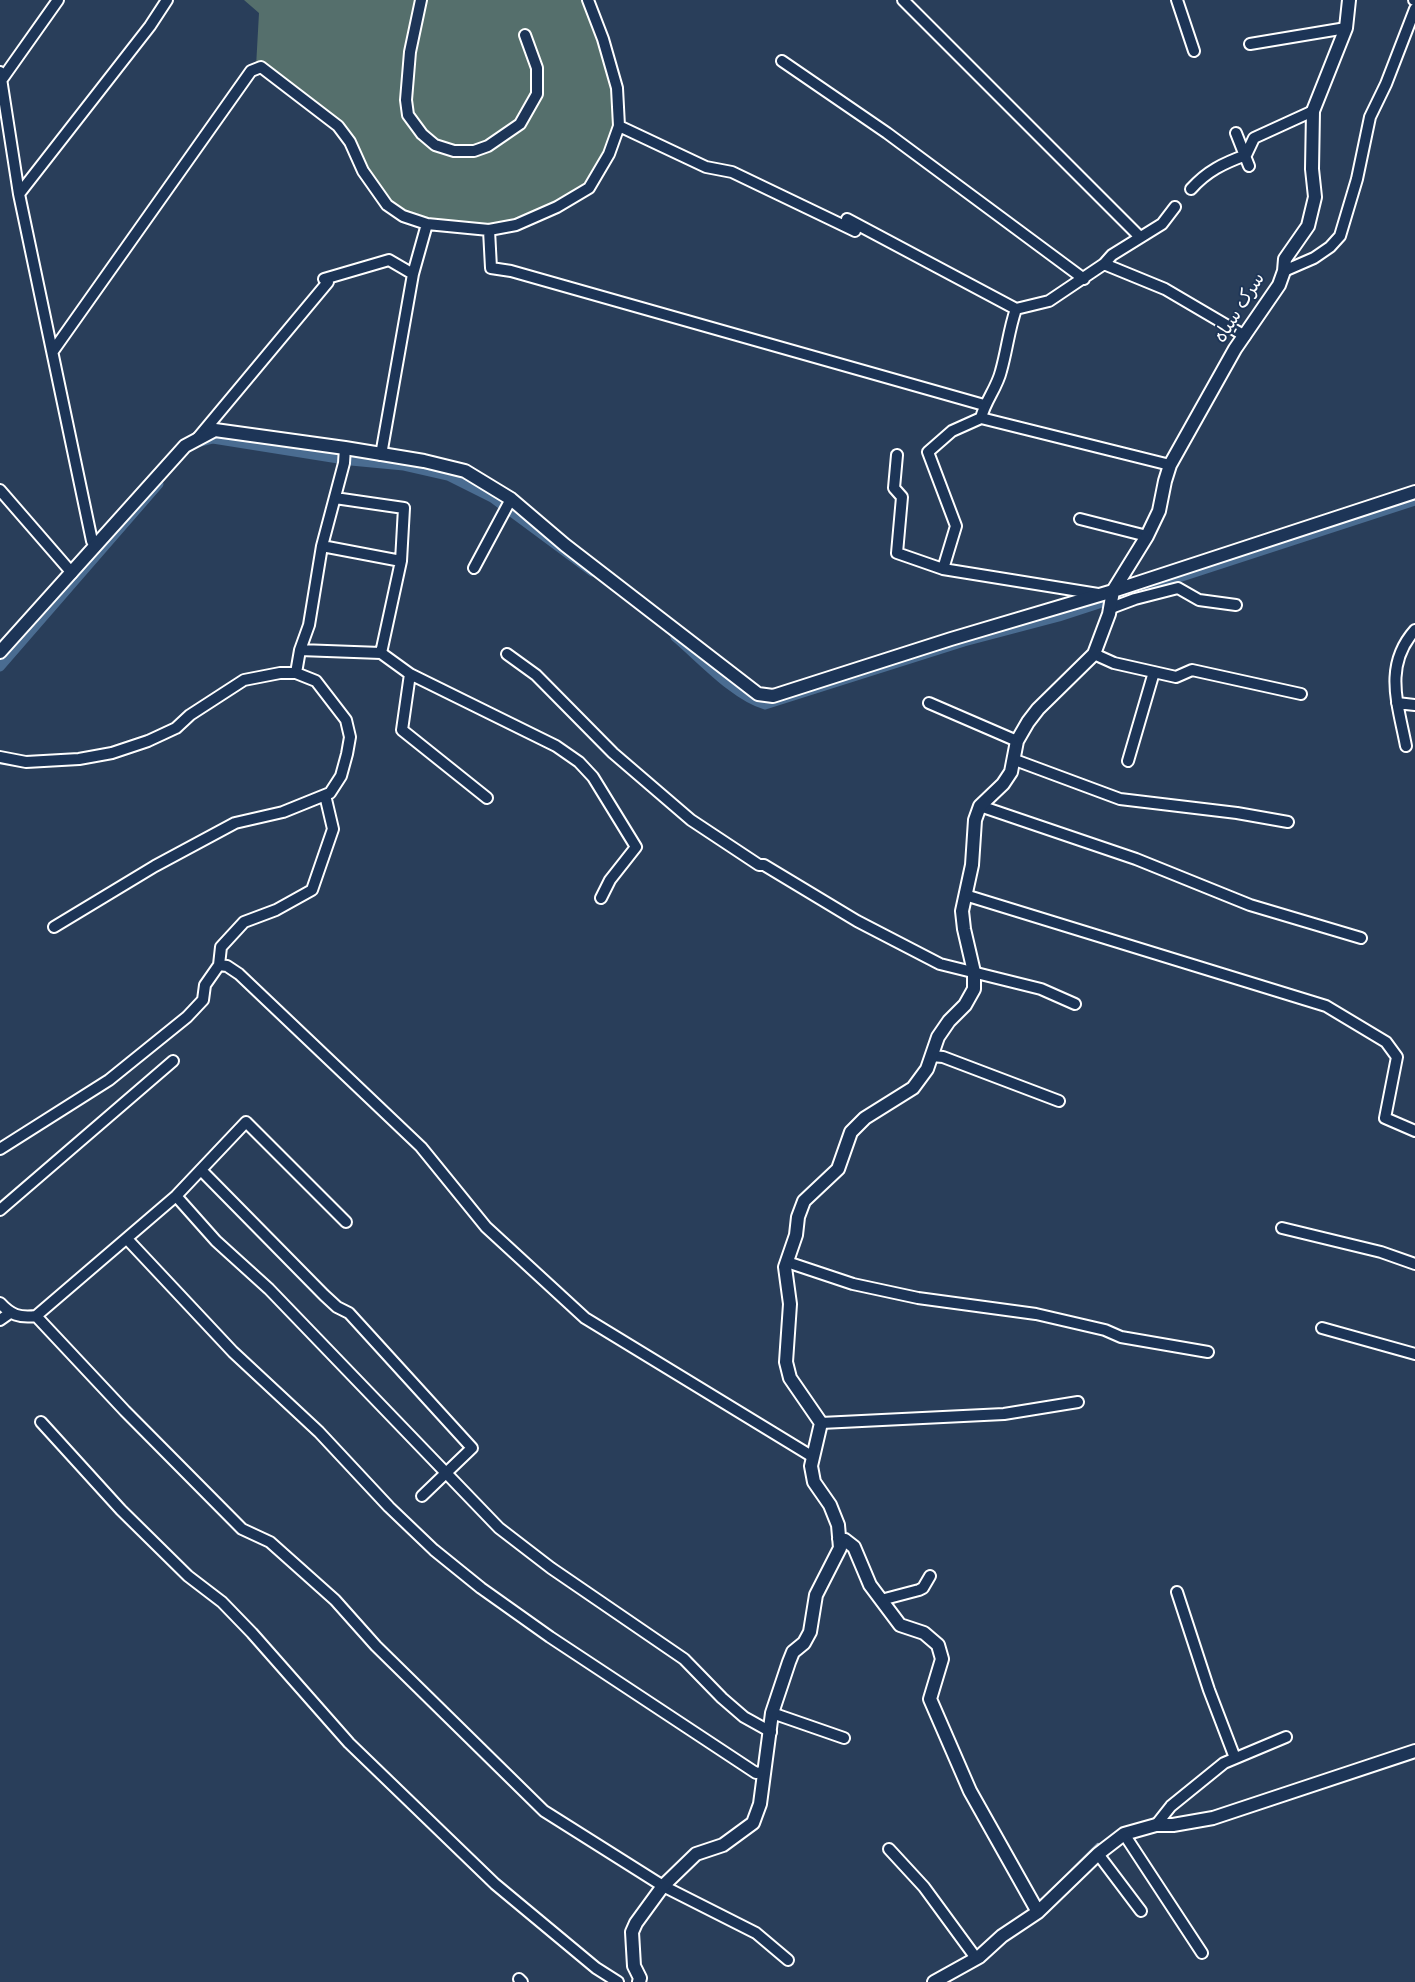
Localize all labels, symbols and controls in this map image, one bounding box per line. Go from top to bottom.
street label: سرک سیاه [1210,269,1270,347]

